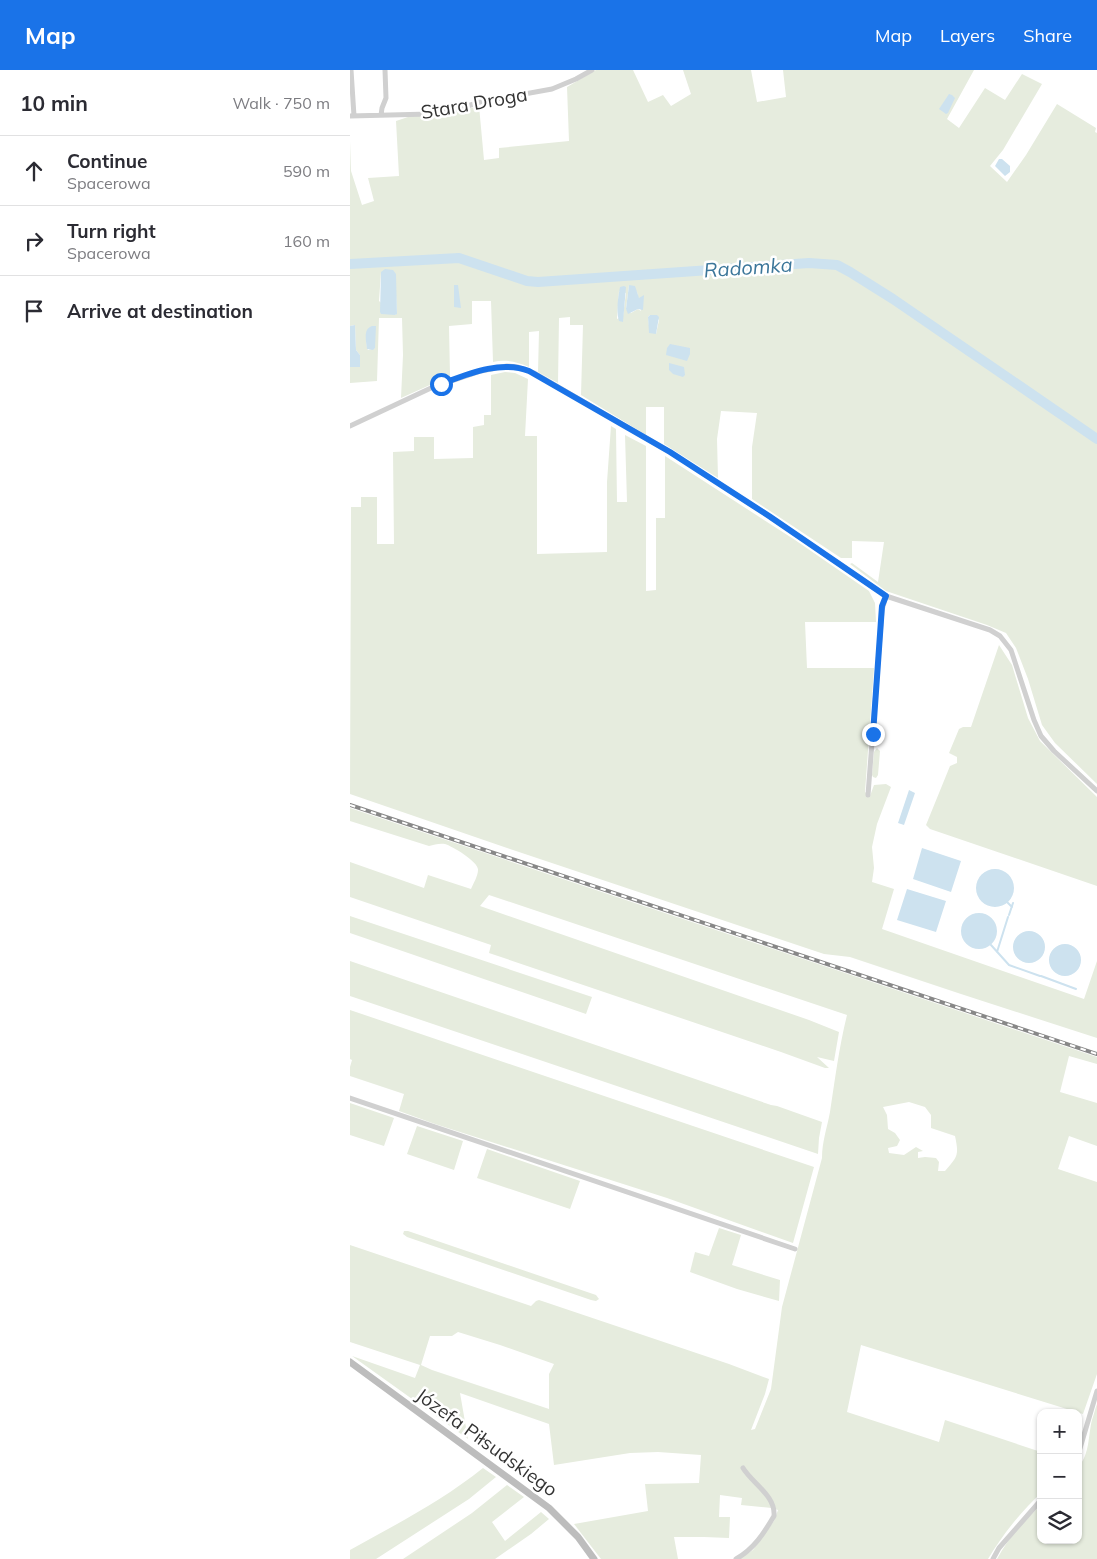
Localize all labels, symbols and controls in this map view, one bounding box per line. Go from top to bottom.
text: Map [25,20,76,50]
text: Map [875,24,912,47]
text: Layers [940,24,995,47]
text: Share [1023,24,1072,47]
street label: Stara Droga [419,82,529,124]
text: 10 min [20,90,88,116]
text: Walk · 750 m [232,93,330,113]
text: Continue [67,149,147,173]
icon: ahead [20,157,48,185]
text: 590 m [283,161,330,181]
text: Spacerowa [67,173,151,193]
text: Turn right [67,219,156,243]
icon: right [20,227,48,255]
text: 160 m [283,231,330,251]
text: Spacerowa [67,243,151,263]
water label: Radomka [703,251,793,283]
icon: arrive [20,297,48,325]
text: Arrive at destination [67,299,253,323]
route start [430,373,453,396]
route end [862,723,885,746]
street label: Józefa Piłsudskiego [411,1383,563,1501]
map controls [1037,1409,1082,1544]
button: + [1037,1409,1082,1454]
button: − [1037,1454,1082,1499]
button: layers [1037,1499,1082,1544]

